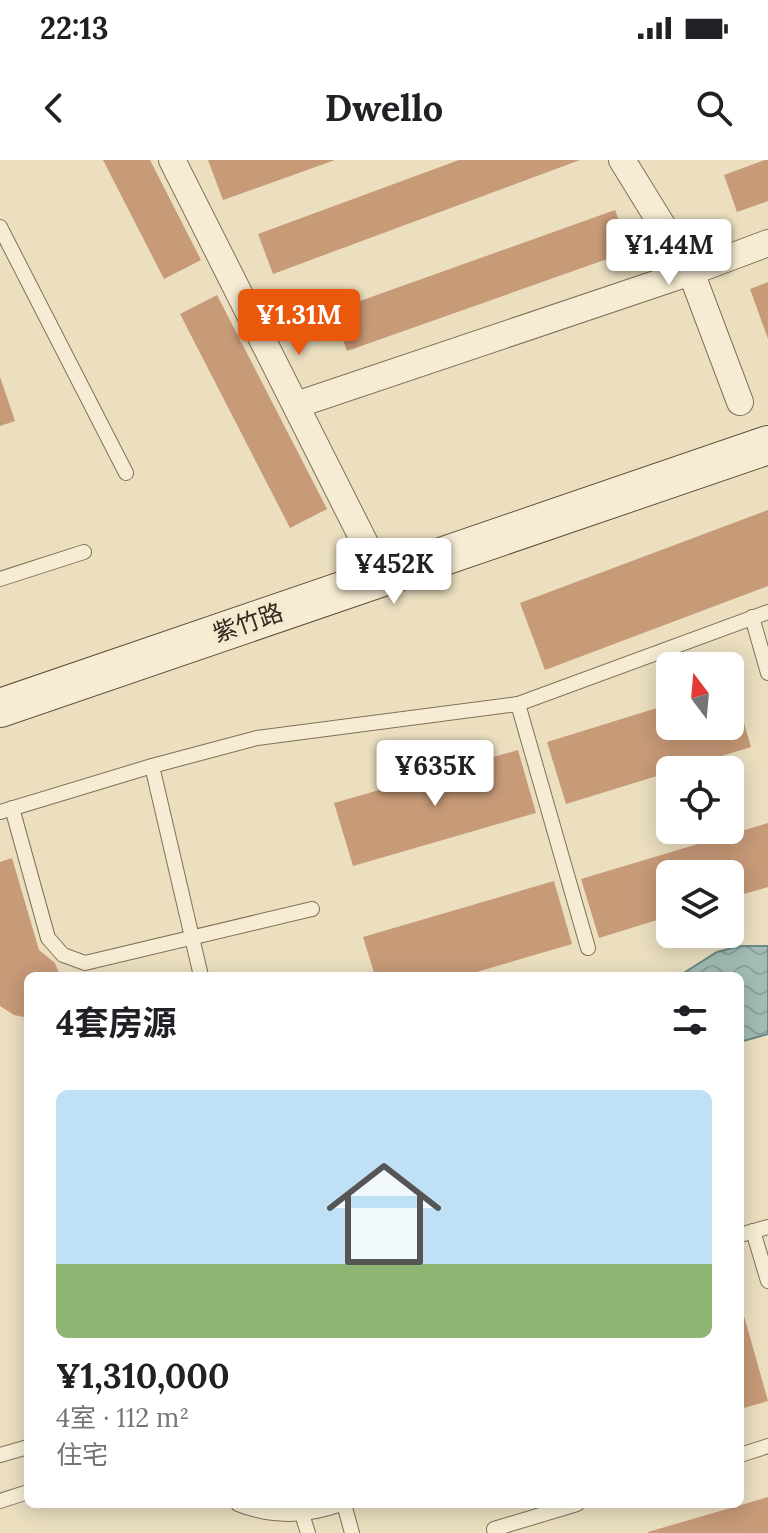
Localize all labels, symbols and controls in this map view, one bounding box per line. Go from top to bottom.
text: 22:13 [40,9,108,47]
text: Dwello [325,85,443,131]
icon: back [32,86,76,130]
icon: search [692,86,736,130]
pin: ¥1.44M [604,219,734,287]
text: ¥1.44M [624,228,714,261]
pin: ¥1.31M [234,289,364,357]
text: ¥1.31M [256,298,342,331]
pin: ¥452K [338,538,450,606]
text: ¥452K [354,547,434,580]
street label: 紫竹路 [209,596,287,649]
north arrow [656,652,744,740]
map controls [656,652,744,948]
pin: ¥635K [379,740,491,808]
text: ¥635K [395,749,475,782]
button: locate [656,756,744,844]
button: layers [656,860,744,948]
icon: filters [668,998,712,1042]
text: 4套房源 [56,1001,177,1044]
icon: home [312,1142,456,1286]
text: ¥1,310,000 [56,1354,230,1397]
text: 4室 · 112 m² [56,1401,189,1434]
text: 住宅 [56,1438,108,1471]

